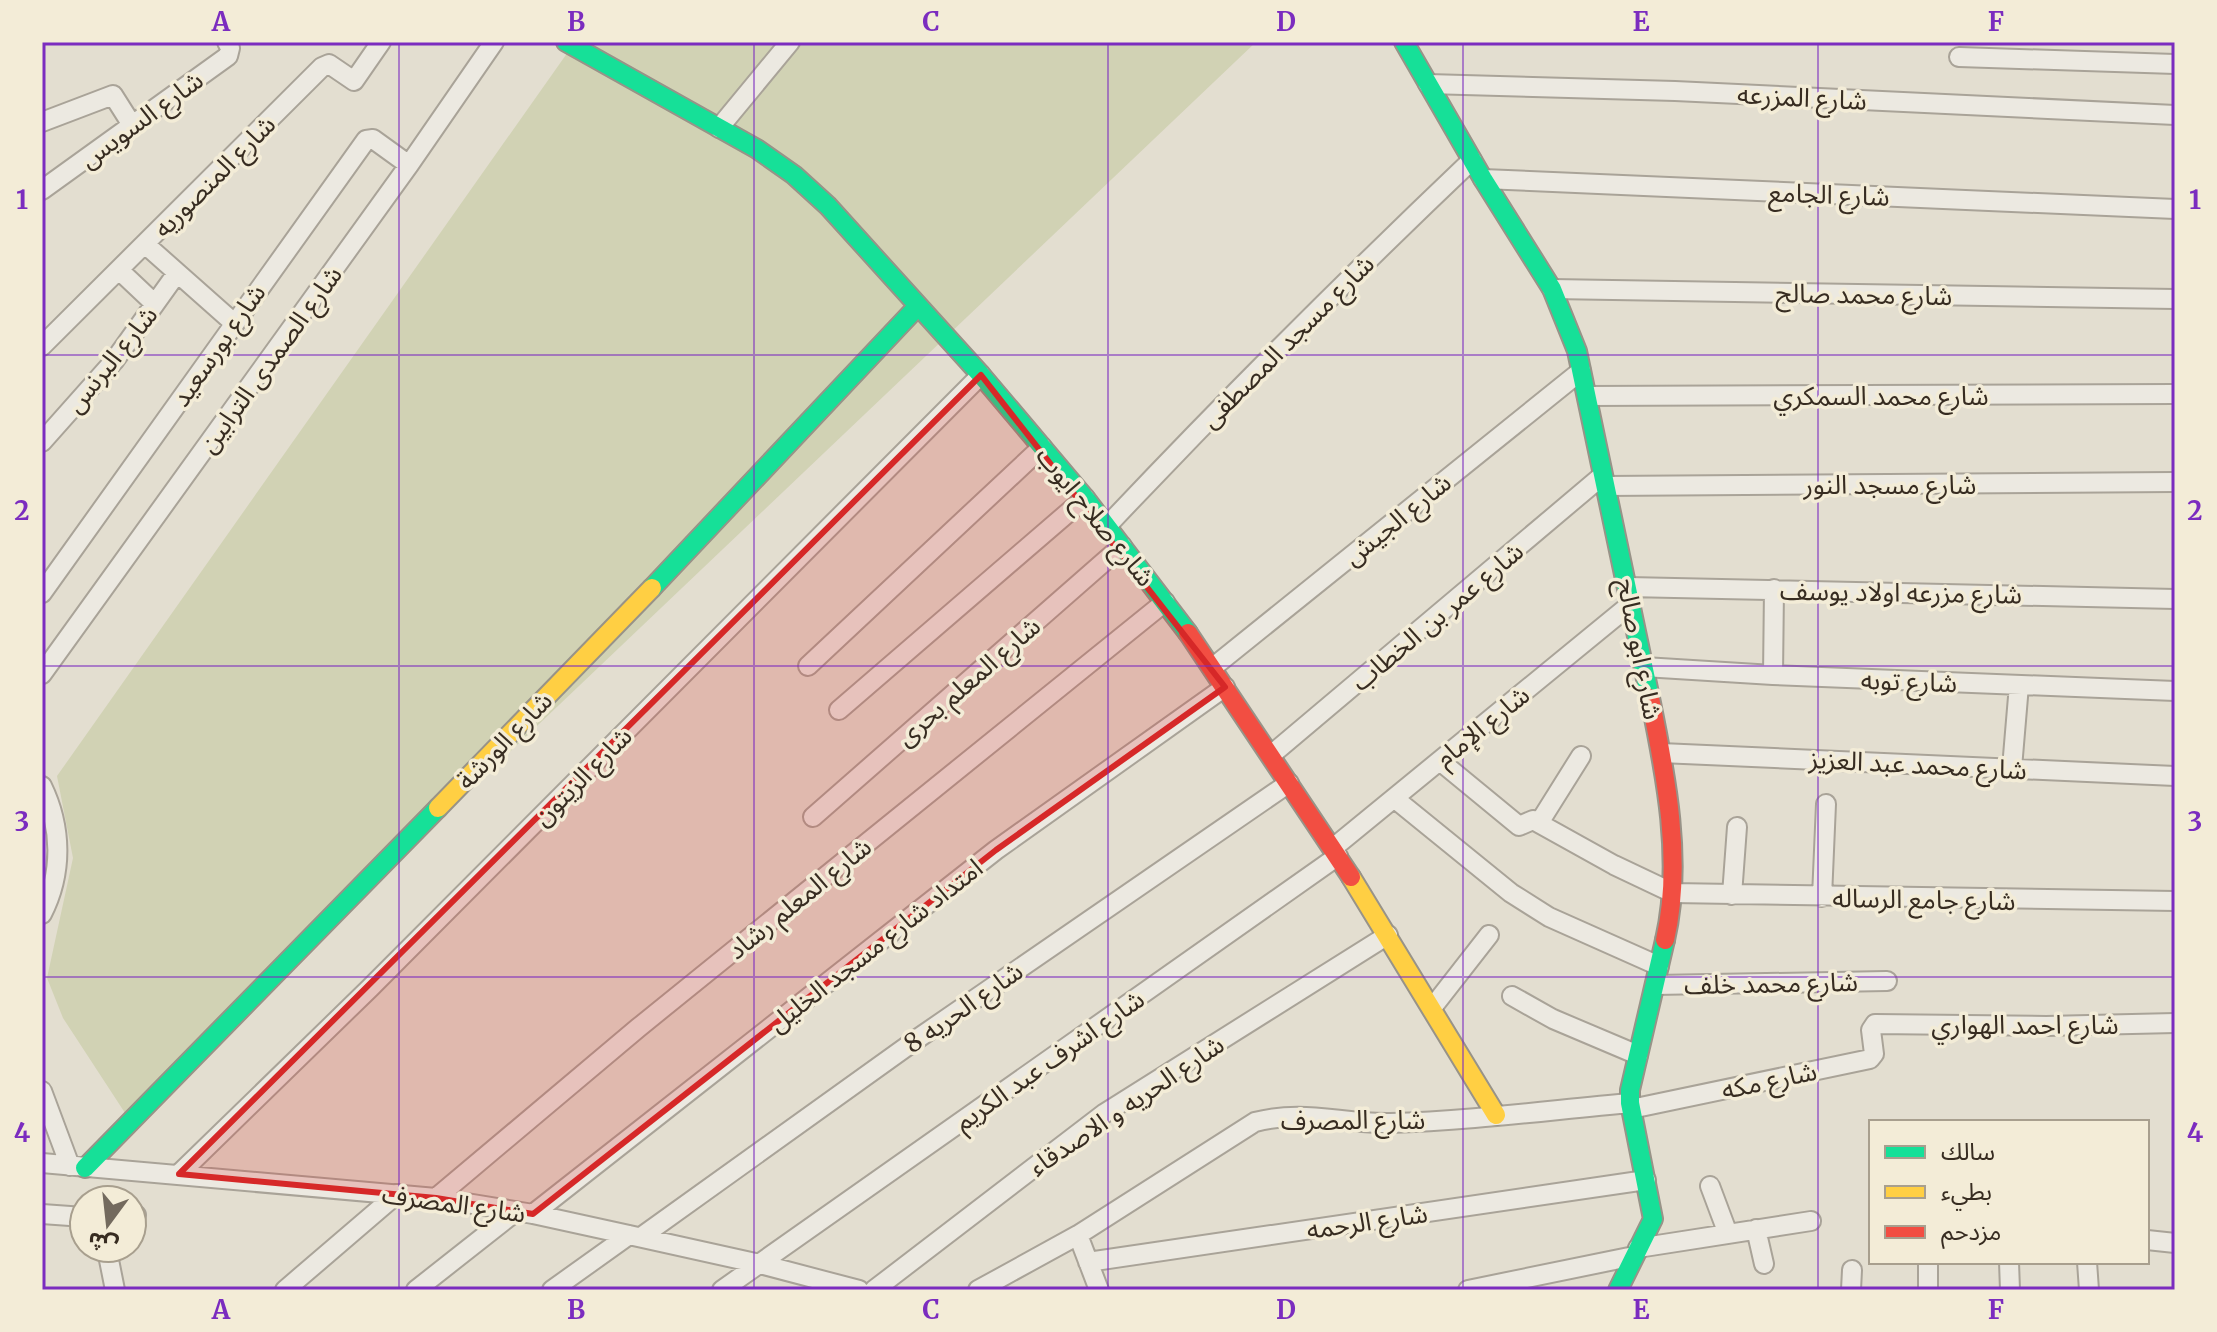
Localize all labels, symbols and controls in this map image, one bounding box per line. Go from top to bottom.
text: A [211,5,231,38]
text: B [567,5,585,38]
text: C [922,5,940,38]
text: D [1276,5,1296,38]
text: E [1633,5,1650,38]
text: F [1988,5,2004,38]
street label: شارع السويس [73,63,211,177]
street label: شارع المزرعه [1736,77,1868,120]
street label: شارع المنصوريه [146,108,284,246]
street label: شارع الجامع [1768,175,1890,217]
text: 1 [16,183,28,216]
text: 1 [2189,183,2201,216]
street label: شارع مسجد المصطفى [1193,247,1383,437]
street label: شارع الصمدى الترابين [191,259,351,461]
street label: شارع محمد صالح [1775,276,1953,316]
street label: شارع بورسعيد [164,277,275,414]
street label: شارع البرنس [58,299,166,421]
street label: شارع محمد السمكري [1773,379,1989,416]
street label: شارع صلاح ايوب [1027,439,1163,595]
street label: شارع الجيش [1336,466,1459,575]
street label: شارع مسجد النور [1803,468,1976,504]
text: 2 [14,494,30,527]
text: 2 [2187,494,2203,527]
street label: شارع عمر بن الخطاب [1344,534,1532,700]
street label: شارع مزرعه اولاد يوسف [1780,573,2022,614]
street label: شارع ابو صالح [1606,576,1670,723]
street label: شارع المعلم بحرى [889,609,1050,756]
street label: شارع توبه [1860,663,1958,702]
street label: شارع الإمام [1428,678,1538,777]
street label: شارع الورشة [449,684,561,798]
street label: شارع الزيتون [525,719,641,835]
street label: شارع محمد عبد العزيز [1807,742,2028,789]
text: 3 [15,805,29,838]
text: 3 [2188,805,2202,838]
street label: شارع المعلم رشاد [720,830,880,969]
street label: امتداد شارع مسجد الخليل [761,851,991,1041]
street label: شارع جامع الرساله [1832,881,2016,921]
street label: شارع الحريه 8 [897,954,1031,1063]
street label: شارع محمد خلف [1684,965,1858,1004]
street label: شارع اشرف عبد الكريم [948,982,1153,1141]
street label: شارع احمد الهواري [1931,1008,2119,1045]
street label: شارع الحريه و الاصدقاء [1022,1027,1232,1185]
street label: شارع مكه [1718,1054,1820,1109]
street label: شارع المصرف [1281,1103,1425,1139]
text: 4 [14,1116,31,1149]
text: 4 [2187,1116,2204,1149]
legend [1869,1120,2149,1264]
text: سالك [1941,1136,1995,1167]
text: بطيء [1941,1176,1992,1211]
street label: شارع المصرف [380,1177,528,1232]
north arrow [68,1184,148,1264]
street label: شارع الرحمه [1304,1196,1430,1249]
text: مزدحم [1941,1216,2001,1249]
text: ش [85,1226,121,1261]
text: A [211,1293,231,1326]
text: B [567,1293,585,1326]
text: C [922,1293,940,1326]
text: D [1276,1293,1296,1326]
text: E [1633,1293,1650,1326]
text: F [1988,1293,2004,1326]

